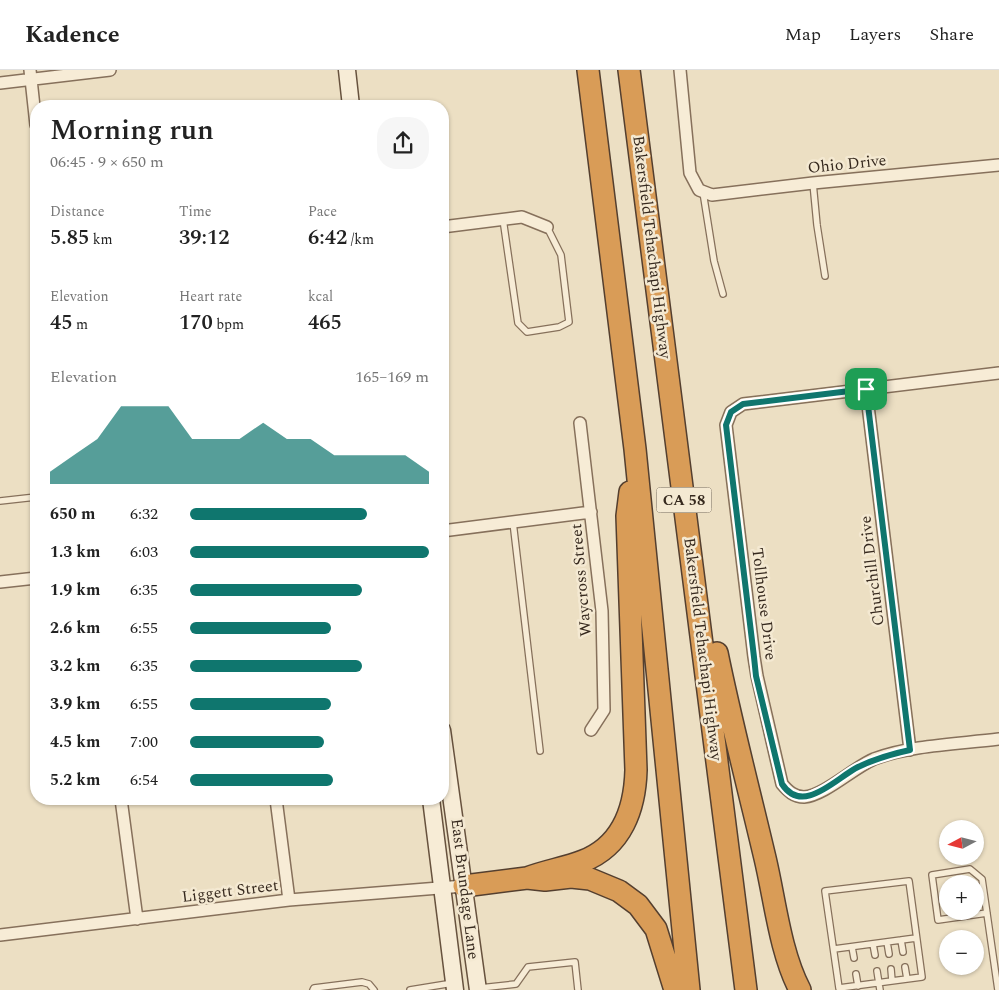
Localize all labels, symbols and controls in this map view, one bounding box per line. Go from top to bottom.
text: Kadence [25,17,120,53]
text: Map [785,21,821,48]
text: Layers [849,21,901,48]
text: Share [929,21,974,48]
text: Morning run [50,109,214,152]
button: share [377,117,429,169]
street label: Bakersfield Tehachapi Highway [626,134,678,361]
street label: Ohio Drive [806,148,888,180]
text: 06:45 · 9 × 650 m [50,150,164,174]
text: Distance [50,201,105,222]
text: Time [179,201,212,222]
text: Pace [308,201,337,222]
text: 5.85 [50,222,89,254]
text: 39:12 [179,222,230,254]
text: 6:42 [308,222,347,254]
text: km [89,229,113,250]
text: /km [347,229,374,250]
text: Elevation [50,286,109,307]
text: Heart rate [179,286,242,307]
text: kcal [308,286,333,307]
text: 45 [50,307,73,339]
text: 170 [179,307,213,339]
text: 465 [308,307,342,339]
text: m [73,314,88,335]
text: bpm [213,314,244,335]
text: Elevation [50,365,117,389]
text: 165–169 m [355,365,429,389]
pin [845,368,887,410]
icon: arrive [852,375,880,403]
road number: CA 58 [656,488,712,512]
text: 650 m [50,502,95,526]
text: 6:32 [130,502,158,526]
street label: Churchill Drive [853,515,891,627]
street label: Waycross Street [564,522,598,637]
street label: Bakersfield Tehachapi Highway [677,536,729,763]
text: 1.3 km [50,540,100,564]
text: 6:03 [130,540,158,564]
street label: Tollhouse Drive [745,547,783,661]
text: 1.9 km [50,578,100,602]
text: 6:35 [130,578,158,602]
text: 2.6 km [50,616,100,640]
text: 6:55 [130,616,158,640]
text: 3.2 km [50,654,100,678]
text: 6:35 [130,654,158,678]
text: 3.9 km [50,692,100,716]
text: 6:55 [130,692,158,716]
text: 4.5 km [50,730,100,754]
text: 7:00 [130,730,158,754]
text: 5.2 km [50,768,100,792]
text: 6:54 [130,768,158,792]
street label: East Brundage Lane [444,817,486,961]
north arrow [939,820,984,865]
map controls [939,820,984,975]
street label: Liggett Street [180,873,280,909]
button: + [939,875,984,920]
button: − [939,930,984,975]

